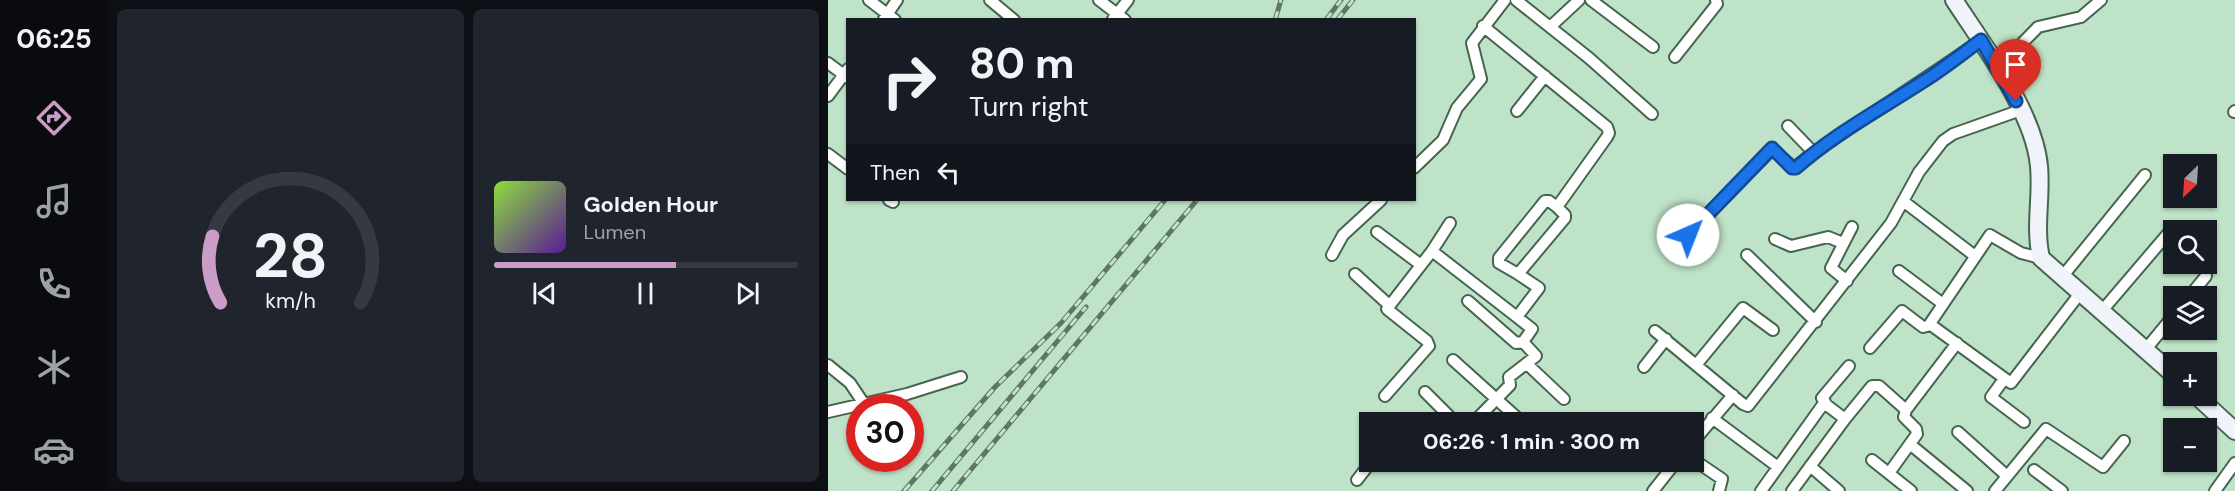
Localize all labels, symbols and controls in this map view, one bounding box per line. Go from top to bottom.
text: 06:25 [16,21,92,56]
text: 80 m [969,36,1075,91]
pin [1990,39,2041,101]
icon: right [870,42,948,120]
icon: arrive [1999,48,2032,81]
text: Turn right [969,89,1089,124]
icon: directions [33,97,75,139]
north arrow [2163,154,2217,208]
map controls [2163,154,2217,472]
icon: left [932,156,965,189]
text: Then [870,158,920,187]
icon: music [33,180,75,222]
text: Golden Hour [584,190,718,219]
position arrow [1656,203,1720,267]
text: 28 [253,215,328,296]
text: Lumen [584,219,646,245]
button: search [2163,220,2217,274]
icon: phone [33,263,75,305]
icon: previous [528,277,561,310]
icon: pause [629,277,662,310]
icon: next [731,277,764,310]
button: layers [2163,286,2217,340]
text: km/h [265,287,316,315]
icon: climate [33,346,75,388]
button: + [2163,352,2217,406]
speed limit sign: 30 [846,394,924,472]
button: − [2163,418,2217,472]
text: 06:26 · 1 min · 300 m [1423,427,1640,456]
icon: car [33,429,75,471]

